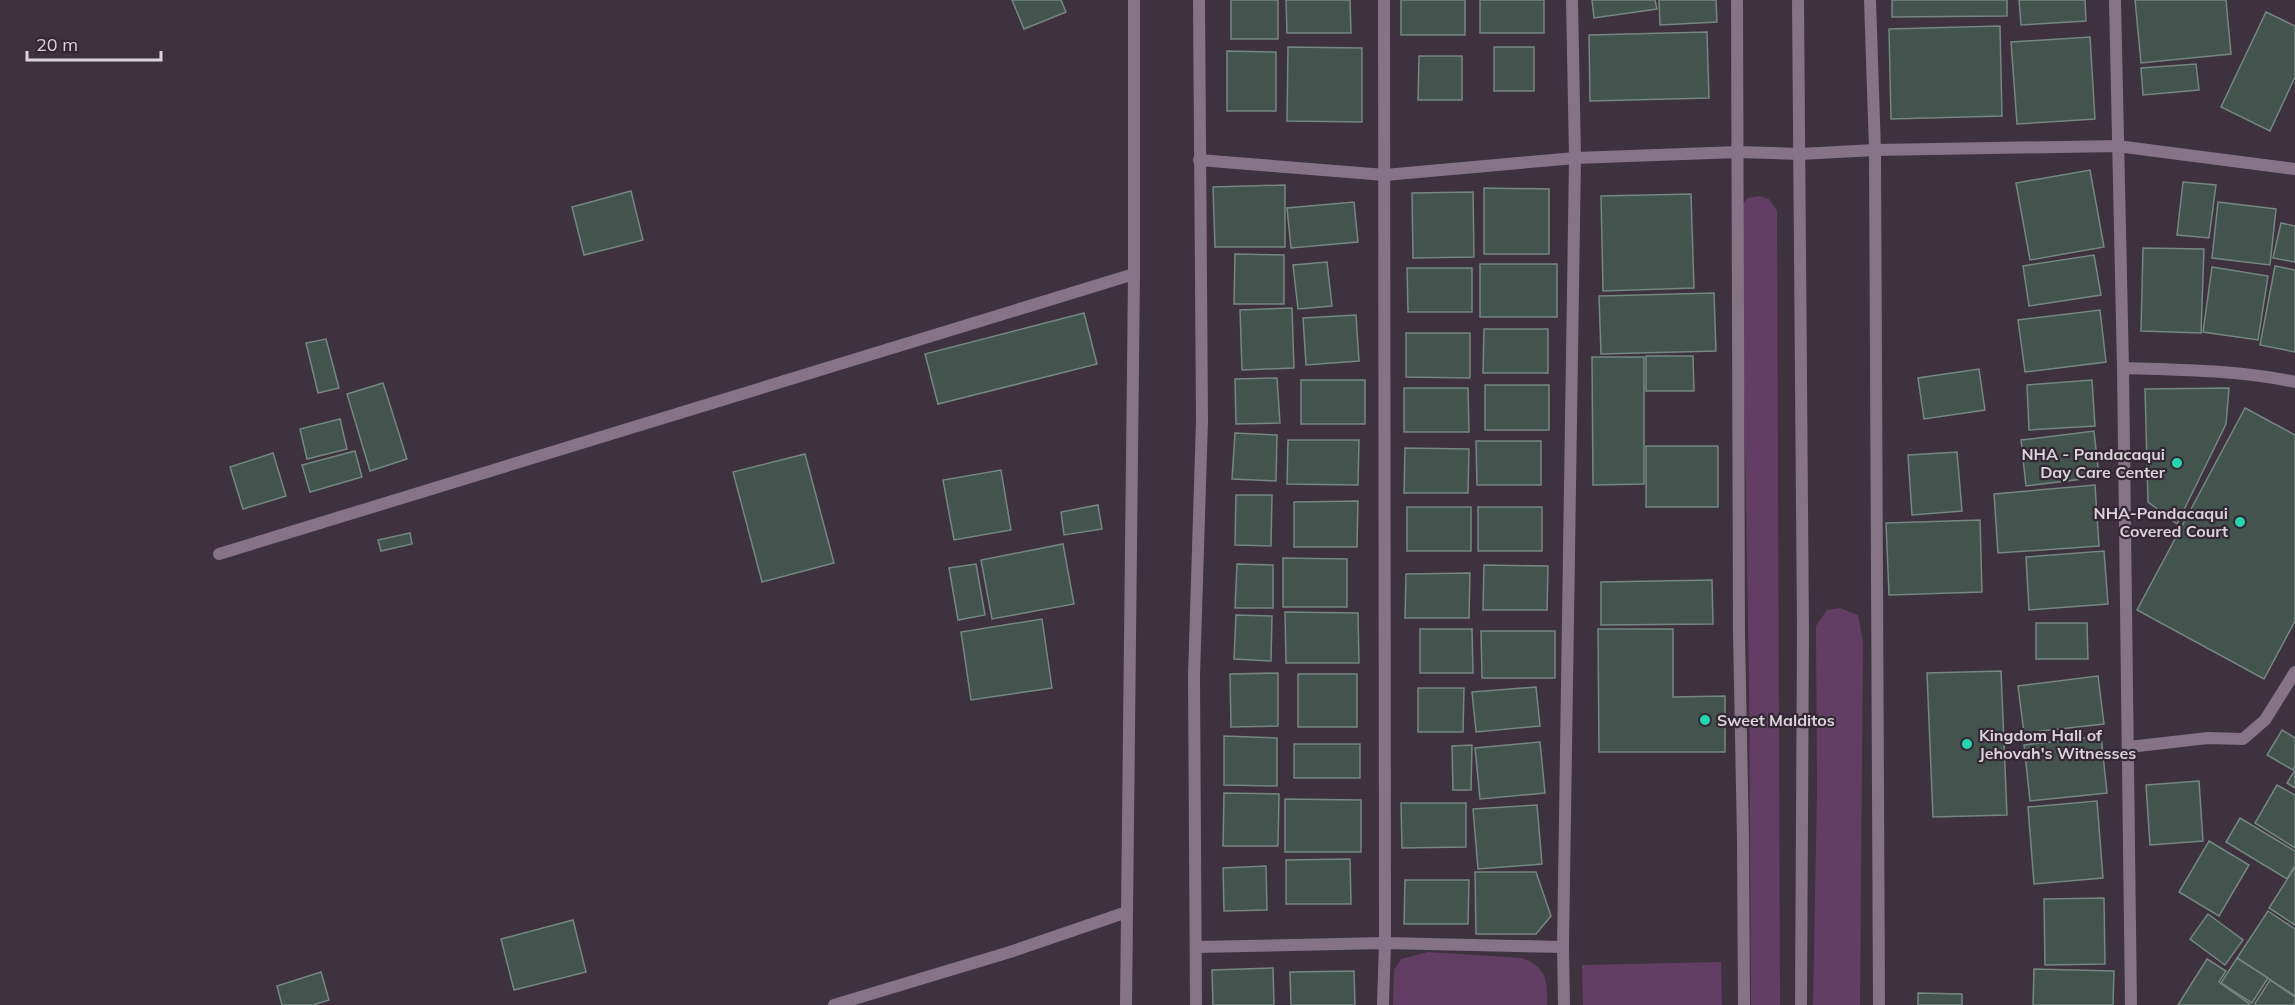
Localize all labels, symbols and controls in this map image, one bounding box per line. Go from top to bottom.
scale bar [27,24,160,62]
text: 20 m [36,33,78,56]
place label: NHA - Pandacaqui Day Care Center [2021,444,2166,482]
marker: NHA - Pandacaqui Day Care Center [2170,456,2184,470]
place label: NHA-Pandacaqui Covered Court [2094,503,2228,541]
marker: NHA-Pandacaqui Covered Court [2233,515,2247,529]
place label: Sweet Malditos [1717,710,1835,730]
marker: Sweet Malditos [1698,713,1712,727]
place label: Kingdom Hall of Jehovah's Witnesses [1979,725,2136,763]
marker: Kingdom Hall of Jehovah's Witnesses [1960,737,1974,751]

